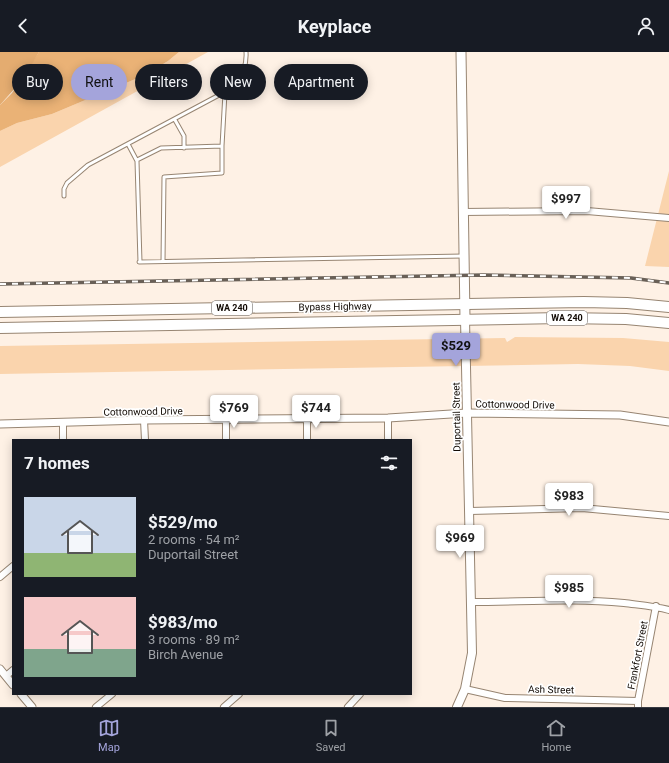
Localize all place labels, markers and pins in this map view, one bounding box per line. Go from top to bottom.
pin: $997 [542,186,590,220]
pin: $529 [432,333,480,367]
pin: $769 [210,395,258,429]
pin: $744 [292,395,340,429]
pin: $983 [545,483,593,517]
pin: $969 [436,525,484,559]
pin: $985 [545,575,593,609]

